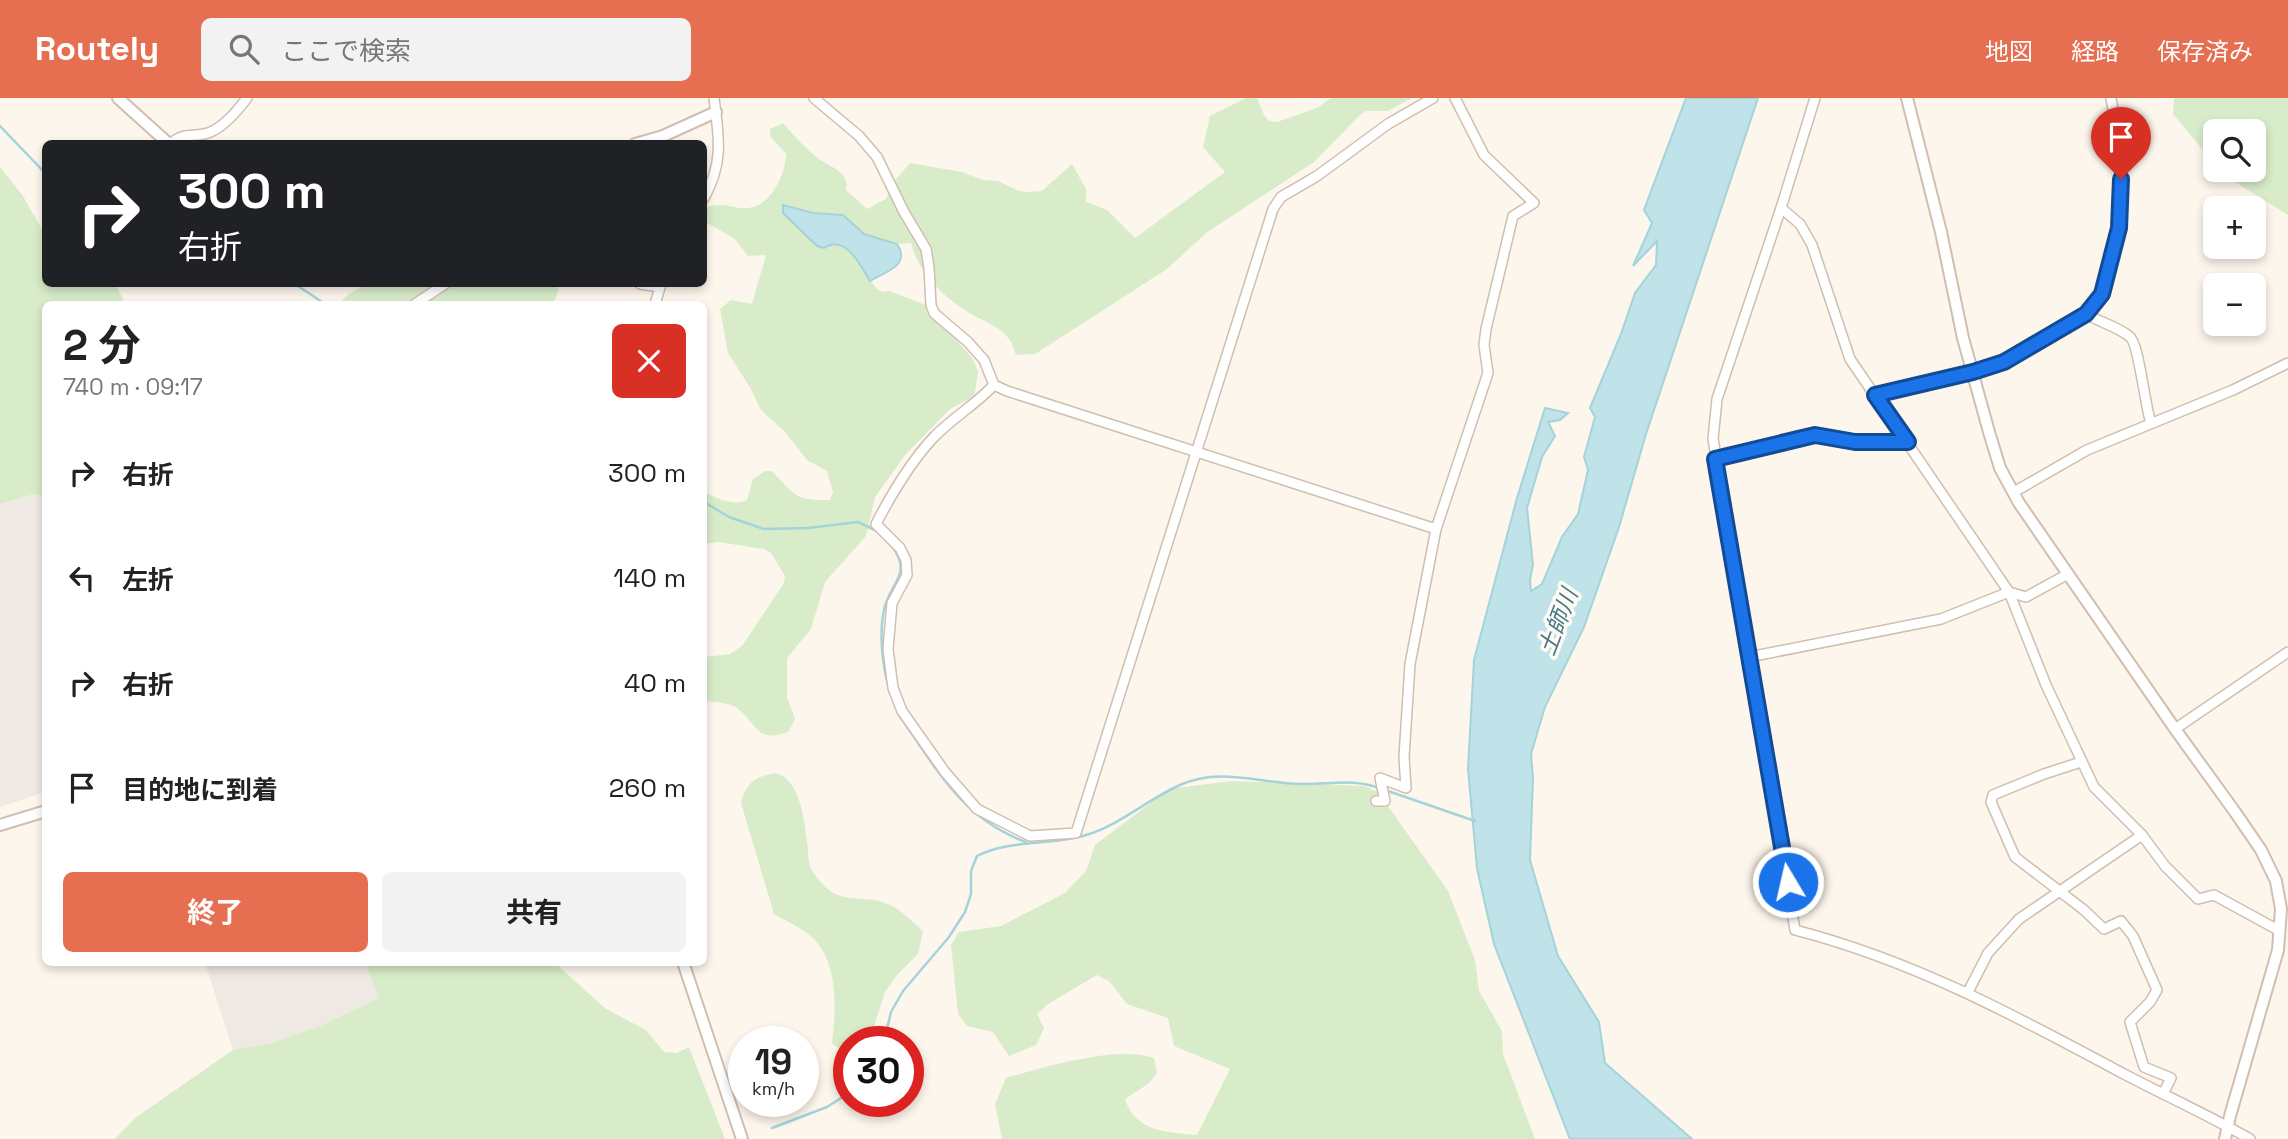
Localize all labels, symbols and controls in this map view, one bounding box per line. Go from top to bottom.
search box [201,18,691,81]
text: Routely [35,28,159,70]
icon: search [225,30,263,68]
text: ここで検索 [281,34,411,68]
text: 地図 [1985,36,2033,67]
text: 経路 [2071,36,2119,67]
text: 保存済み [2157,36,2253,67]
pin [2091,107,2151,179]
icon: arrive [2102,118,2140,156]
map controls [2203,119,2266,336]
button: search [2203,119,2266,182]
text: 300 m [178,160,326,222]
icon: right [63,168,154,259]
button: + [2203,196,2266,259]
text: 右折 [178,227,242,267]
button: − [2203,273,2266,336]
text: 2 分 [63,319,141,372]
button: close [612,324,686,398]
text: 740 m · 09:17 [63,372,203,402]
icon: right [63,454,101,492]
text: 300 m [608,456,686,490]
text: 右折 [122,458,174,492]
icon: left [63,559,101,597]
text: 140 m [613,561,686,595]
text: 左折 [122,563,174,597]
water label: 土師川 [1532,582,1585,660]
icon: right [63,664,101,702]
text: 40 m [624,666,686,700]
text: 右折 [122,668,174,702]
icon: arrive [63,769,101,807]
text: 260 m [609,771,686,805]
text: 目的地に到着 [122,773,278,807]
position arrow [1751,845,1825,919]
button: 終了 [63,872,368,952]
button: 共有 [382,872,686,952]
speed limit sign: 30 [833,1026,924,1117]
text: 19 [755,1040,792,1084]
text: km/h [752,1077,795,1100]

